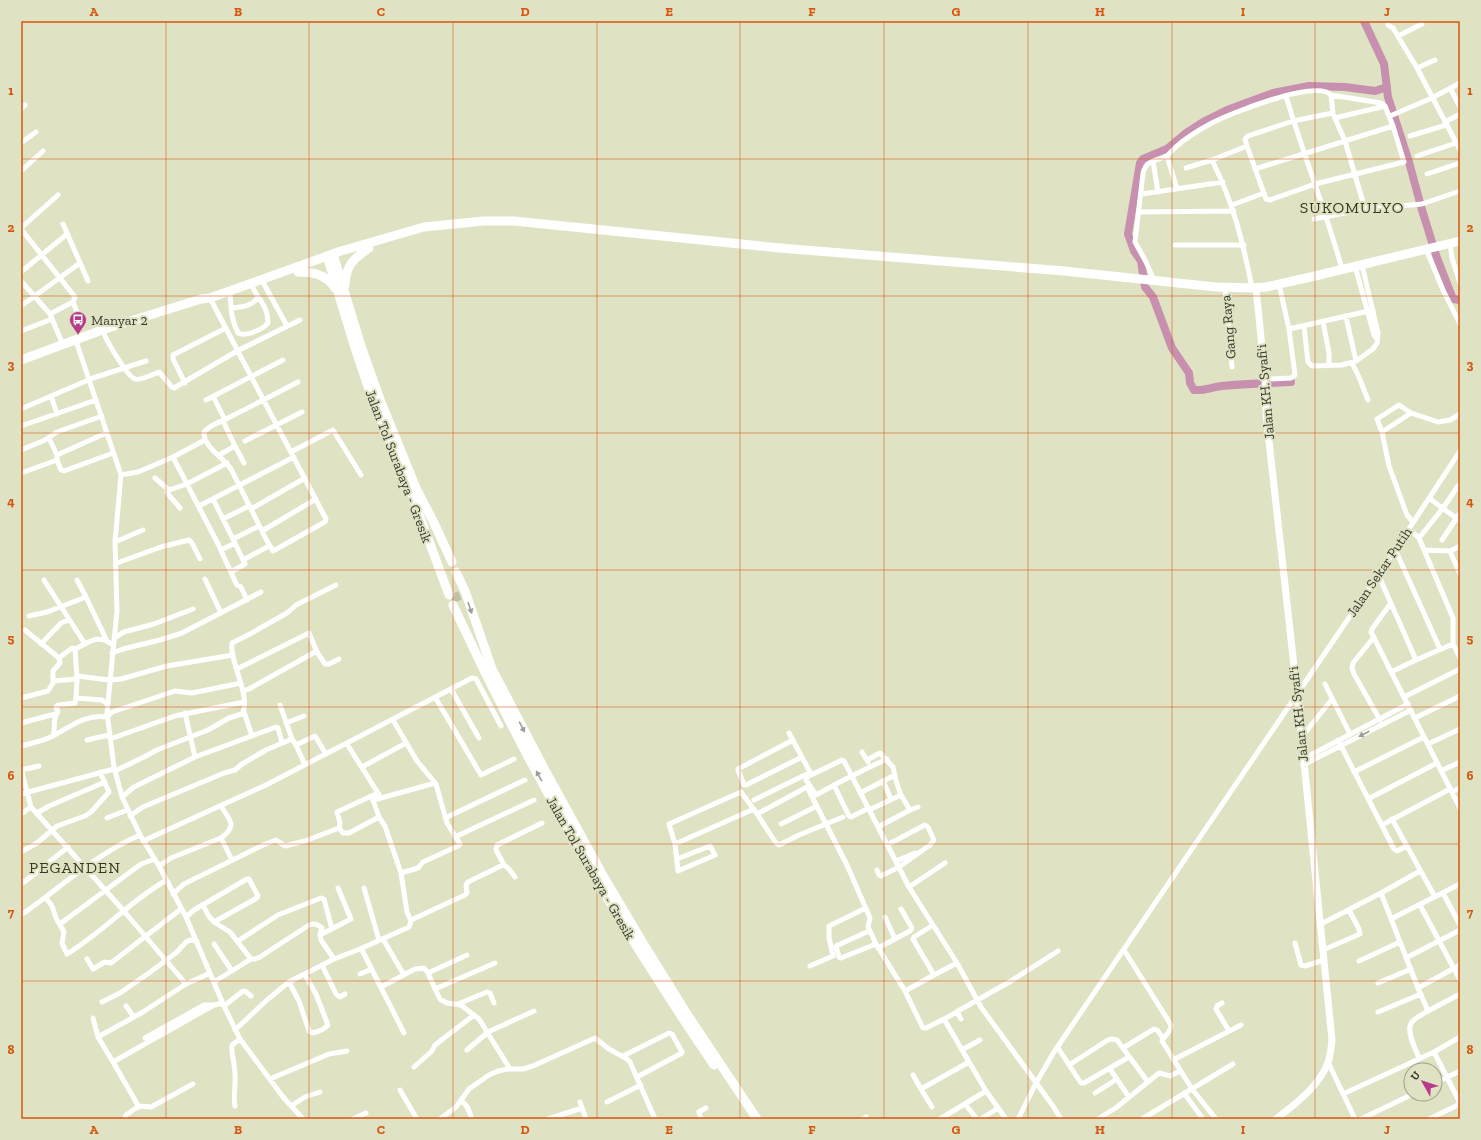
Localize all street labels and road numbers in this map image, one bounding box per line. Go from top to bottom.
street label: Gang Raya [1217,294,1240,360]
street label: Jalan KH. Syafi'i [1253,343,1278,440]
street label: Jalan Tol Surabaya - Gresik [361,387,436,546]
street label: Jalan Sekar Putih [1343,524,1416,620]
street label: Jalan KH. Syafi'i [1285,665,1312,763]
street label: Jalan Tol Surabaya - Gresik [543,794,639,944]

